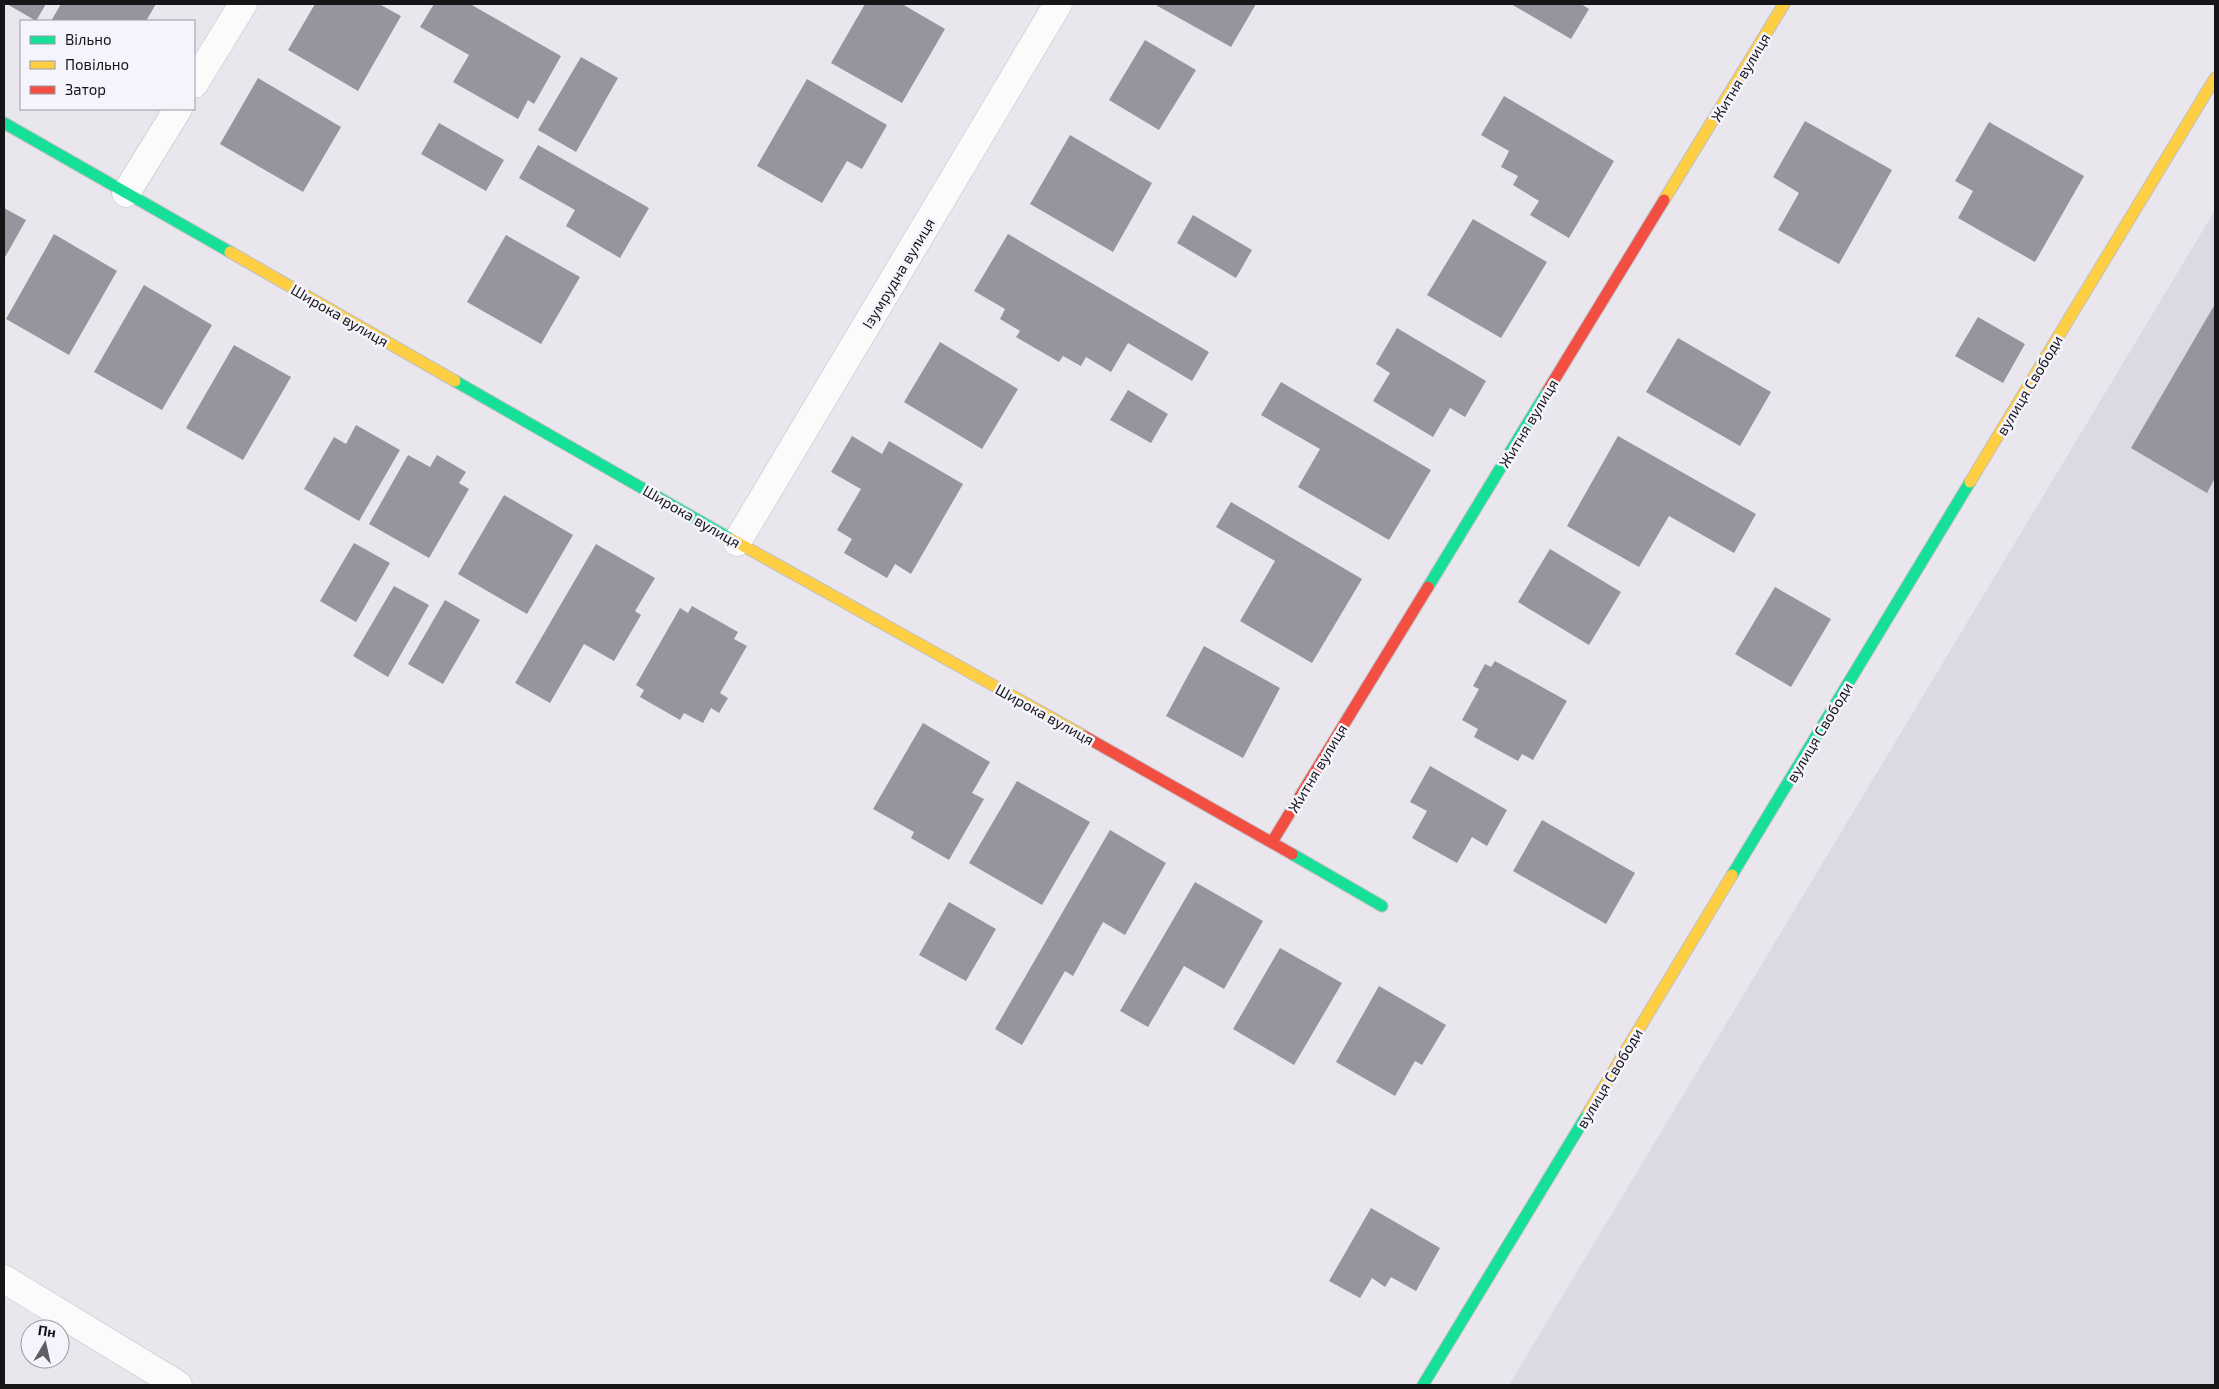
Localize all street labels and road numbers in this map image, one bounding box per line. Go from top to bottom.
street label: Житня вулиця [1707,30,1774,125]
street label: Ізумрудна вулиця [858,215,939,332]
street label: Широка вулиця [287,280,392,351]
street label: вулиця Свободи [1992,332,2067,439]
street label: Житня вулиця [1495,376,1562,471]
street label: Широка вулиця [639,481,744,552]
street label: вулиця Свободи [1782,679,1857,786]
street label: Широка вулиця [992,680,1097,749]
street label: Житня вулиця [1284,721,1351,816]
street label: вулиця Свободи [1572,1025,1647,1132]

